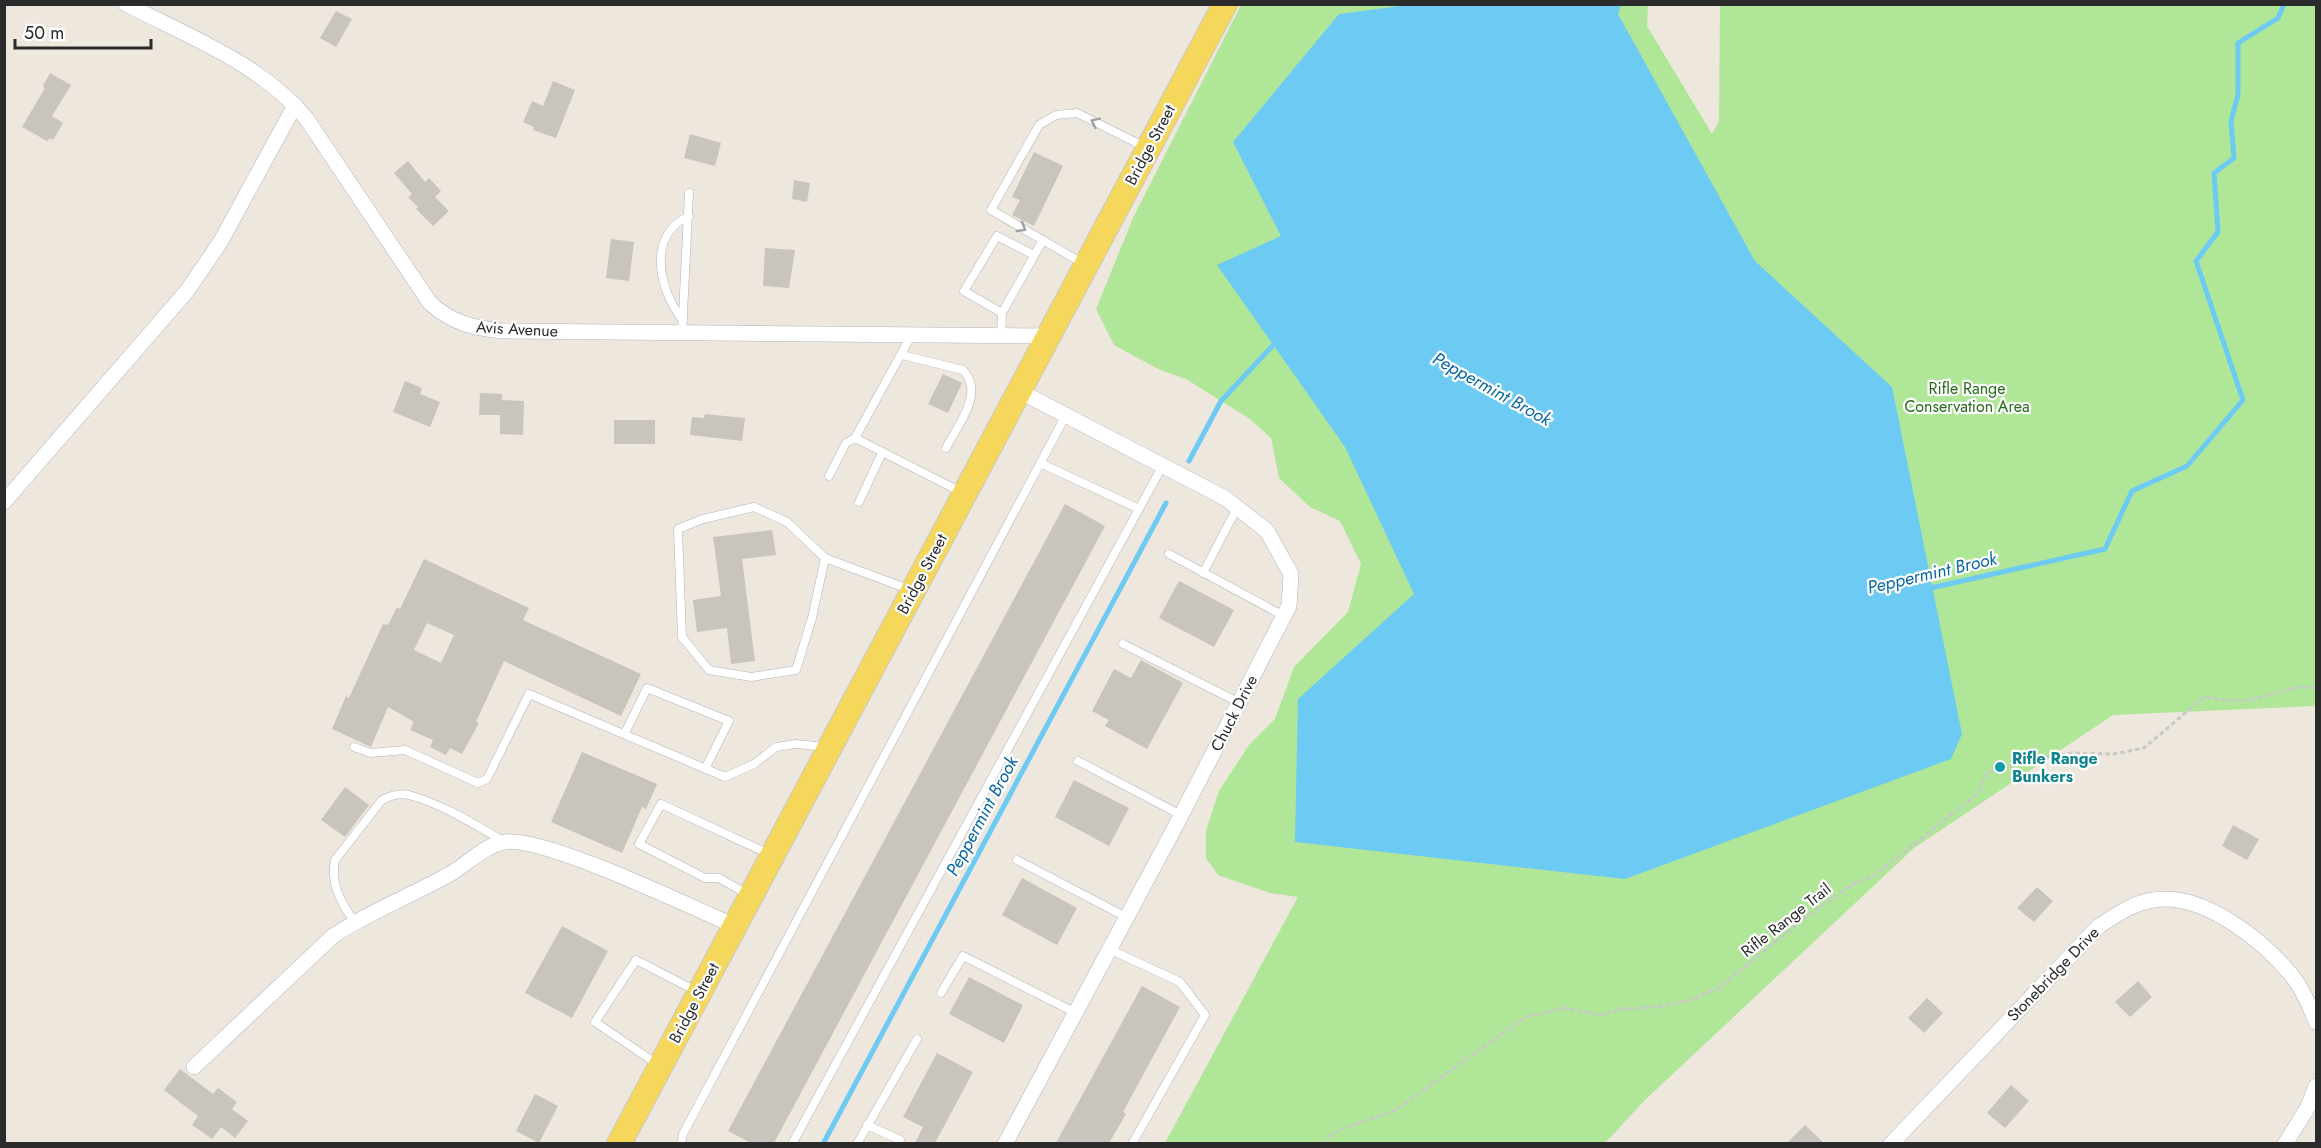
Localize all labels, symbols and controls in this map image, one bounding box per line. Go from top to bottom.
scale bar [15,12,152,50]
text: 50 m [24,20,64,46]
street label: Bridge Street [1119,101,1181,189]
one-way arrow [1091,118,1102,130]
one-way arrow [1015,221,1026,232]
street label: Avis Avenue [475,315,559,343]
water label: Peppermint Brook [1428,346,1557,433]
park label: Rifle Range Conservation Area [1904,377,2030,418]
street label: Bridge Street [891,530,953,618]
water label: Peppermint Brook [1865,545,2001,601]
street label: Chuck Drive [1205,671,1263,755]
place label: Rifle Range Bunkers [2012,747,2098,788]
water label: Peppermint Brook [940,750,1025,880]
marker: Rifle Range Bunkers [1993,760,2007,774]
street label: Rifle Range Trail [1736,877,1836,963]
street label: Stonebridge Drive [2002,922,2104,1026]
street label: Bridge Street [663,959,725,1047]

